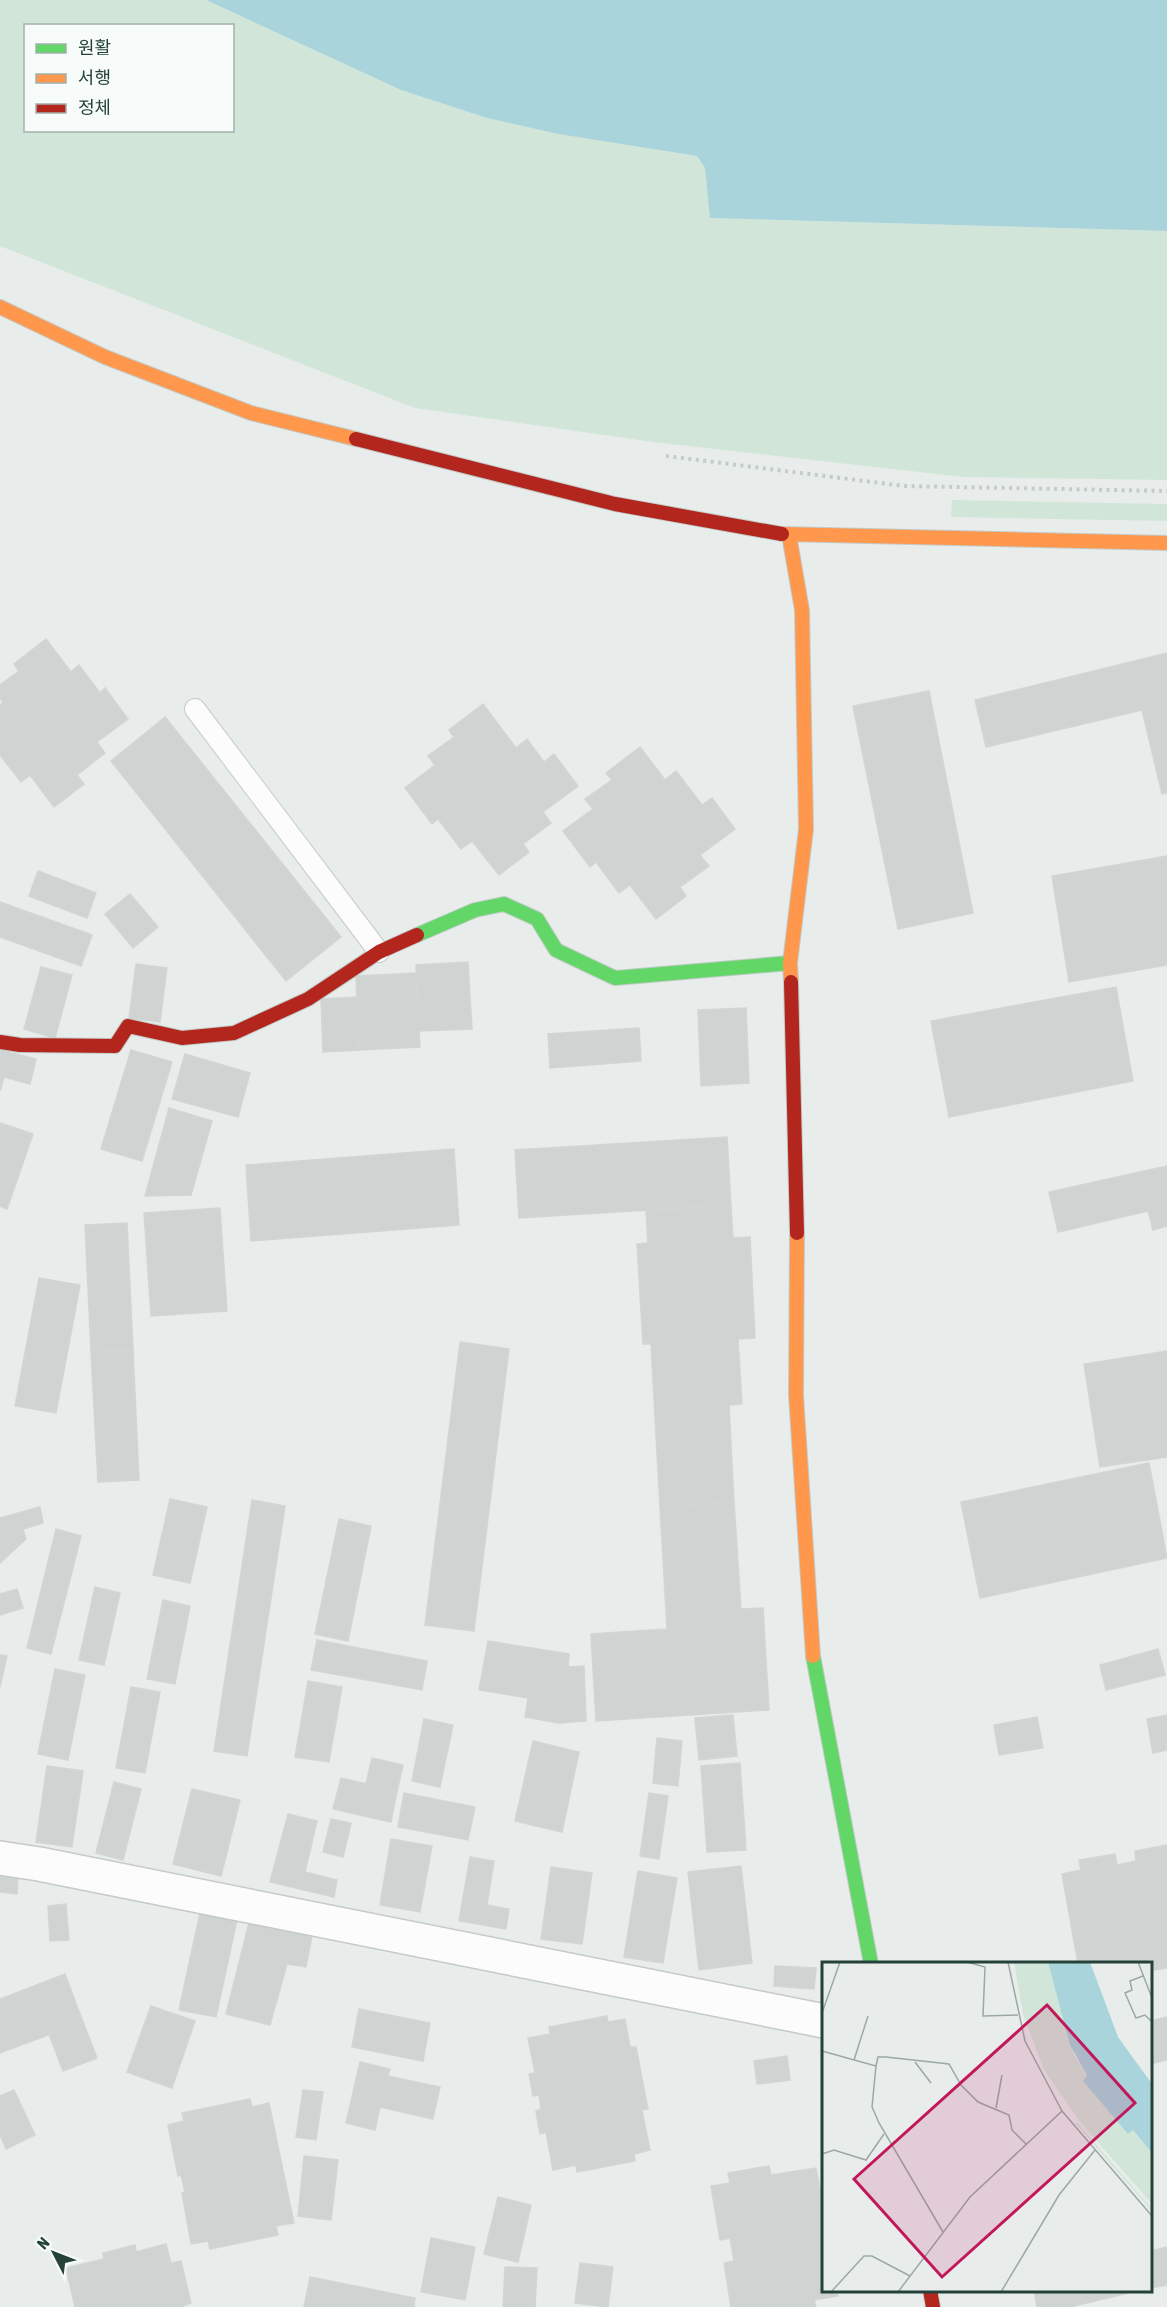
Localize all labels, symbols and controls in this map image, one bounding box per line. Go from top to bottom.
legend [24,24,234,132]
text: 원활 [78,37,111,58]
text: 서행 [78,67,111,88]
text: 정체 [78,97,111,118]
inset map [822,1962,1152,2292]
north arrow [24,2223,84,2283]
text: N [33,2233,53,2252]

